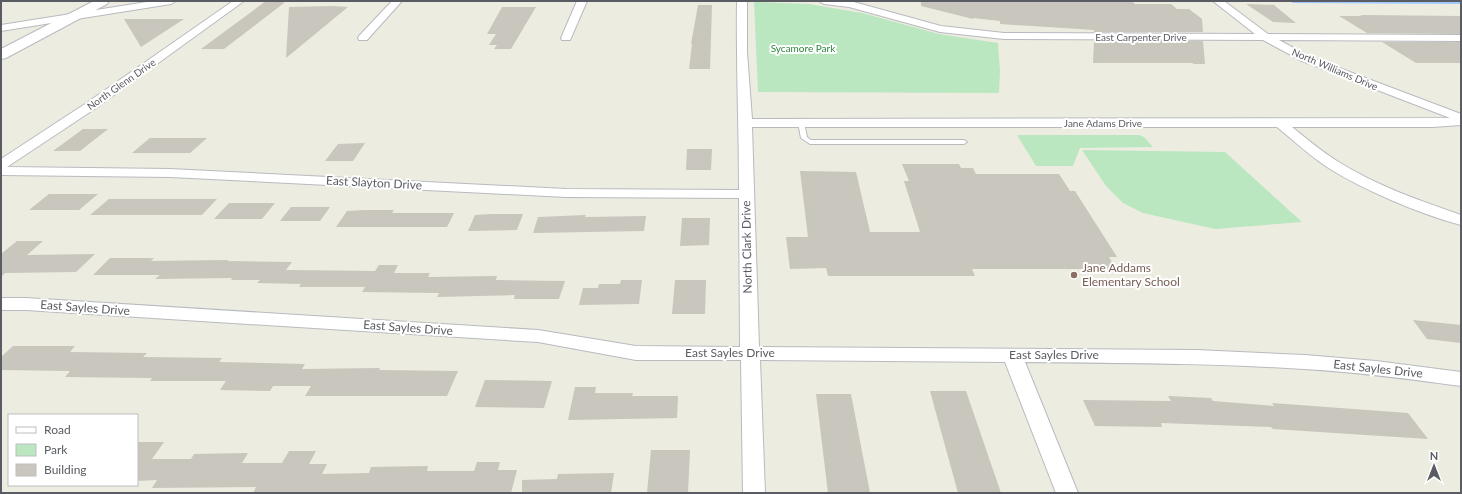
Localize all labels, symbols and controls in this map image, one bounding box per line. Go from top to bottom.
street label: East Carpenter Drive [1095,31,1187,43]
park label: Sycamore Park [771,42,836,54]
street label: North Williams Drive [1290,45,1380,93]
street label: North Glenn Drive [84,56,158,112]
street label: Jane Adams Drive [1064,117,1142,129]
street label: East Slayton Drive [326,172,422,193]
street label: North Clark Drive [738,200,755,294]
place label: Jane Addams Elementary School [1082,260,1180,289]
marker: Jane Addams Elementary School [1069,270,1079,280]
street label: East Sayles Drive [40,297,130,318]
street label: East Sayles Drive [363,317,453,338]
street label: East Sayles Drive [685,345,775,360]
street label: East Sayles Drive [1009,347,1099,362]
street label: East Sayles Drive [1333,356,1424,381]
legend [8,414,138,486]
text: Road [44,422,71,437]
text: Park [44,442,68,457]
north arrow [1414,446,1454,486]
text: N [1430,449,1438,462]
text: Building [44,462,87,477]

